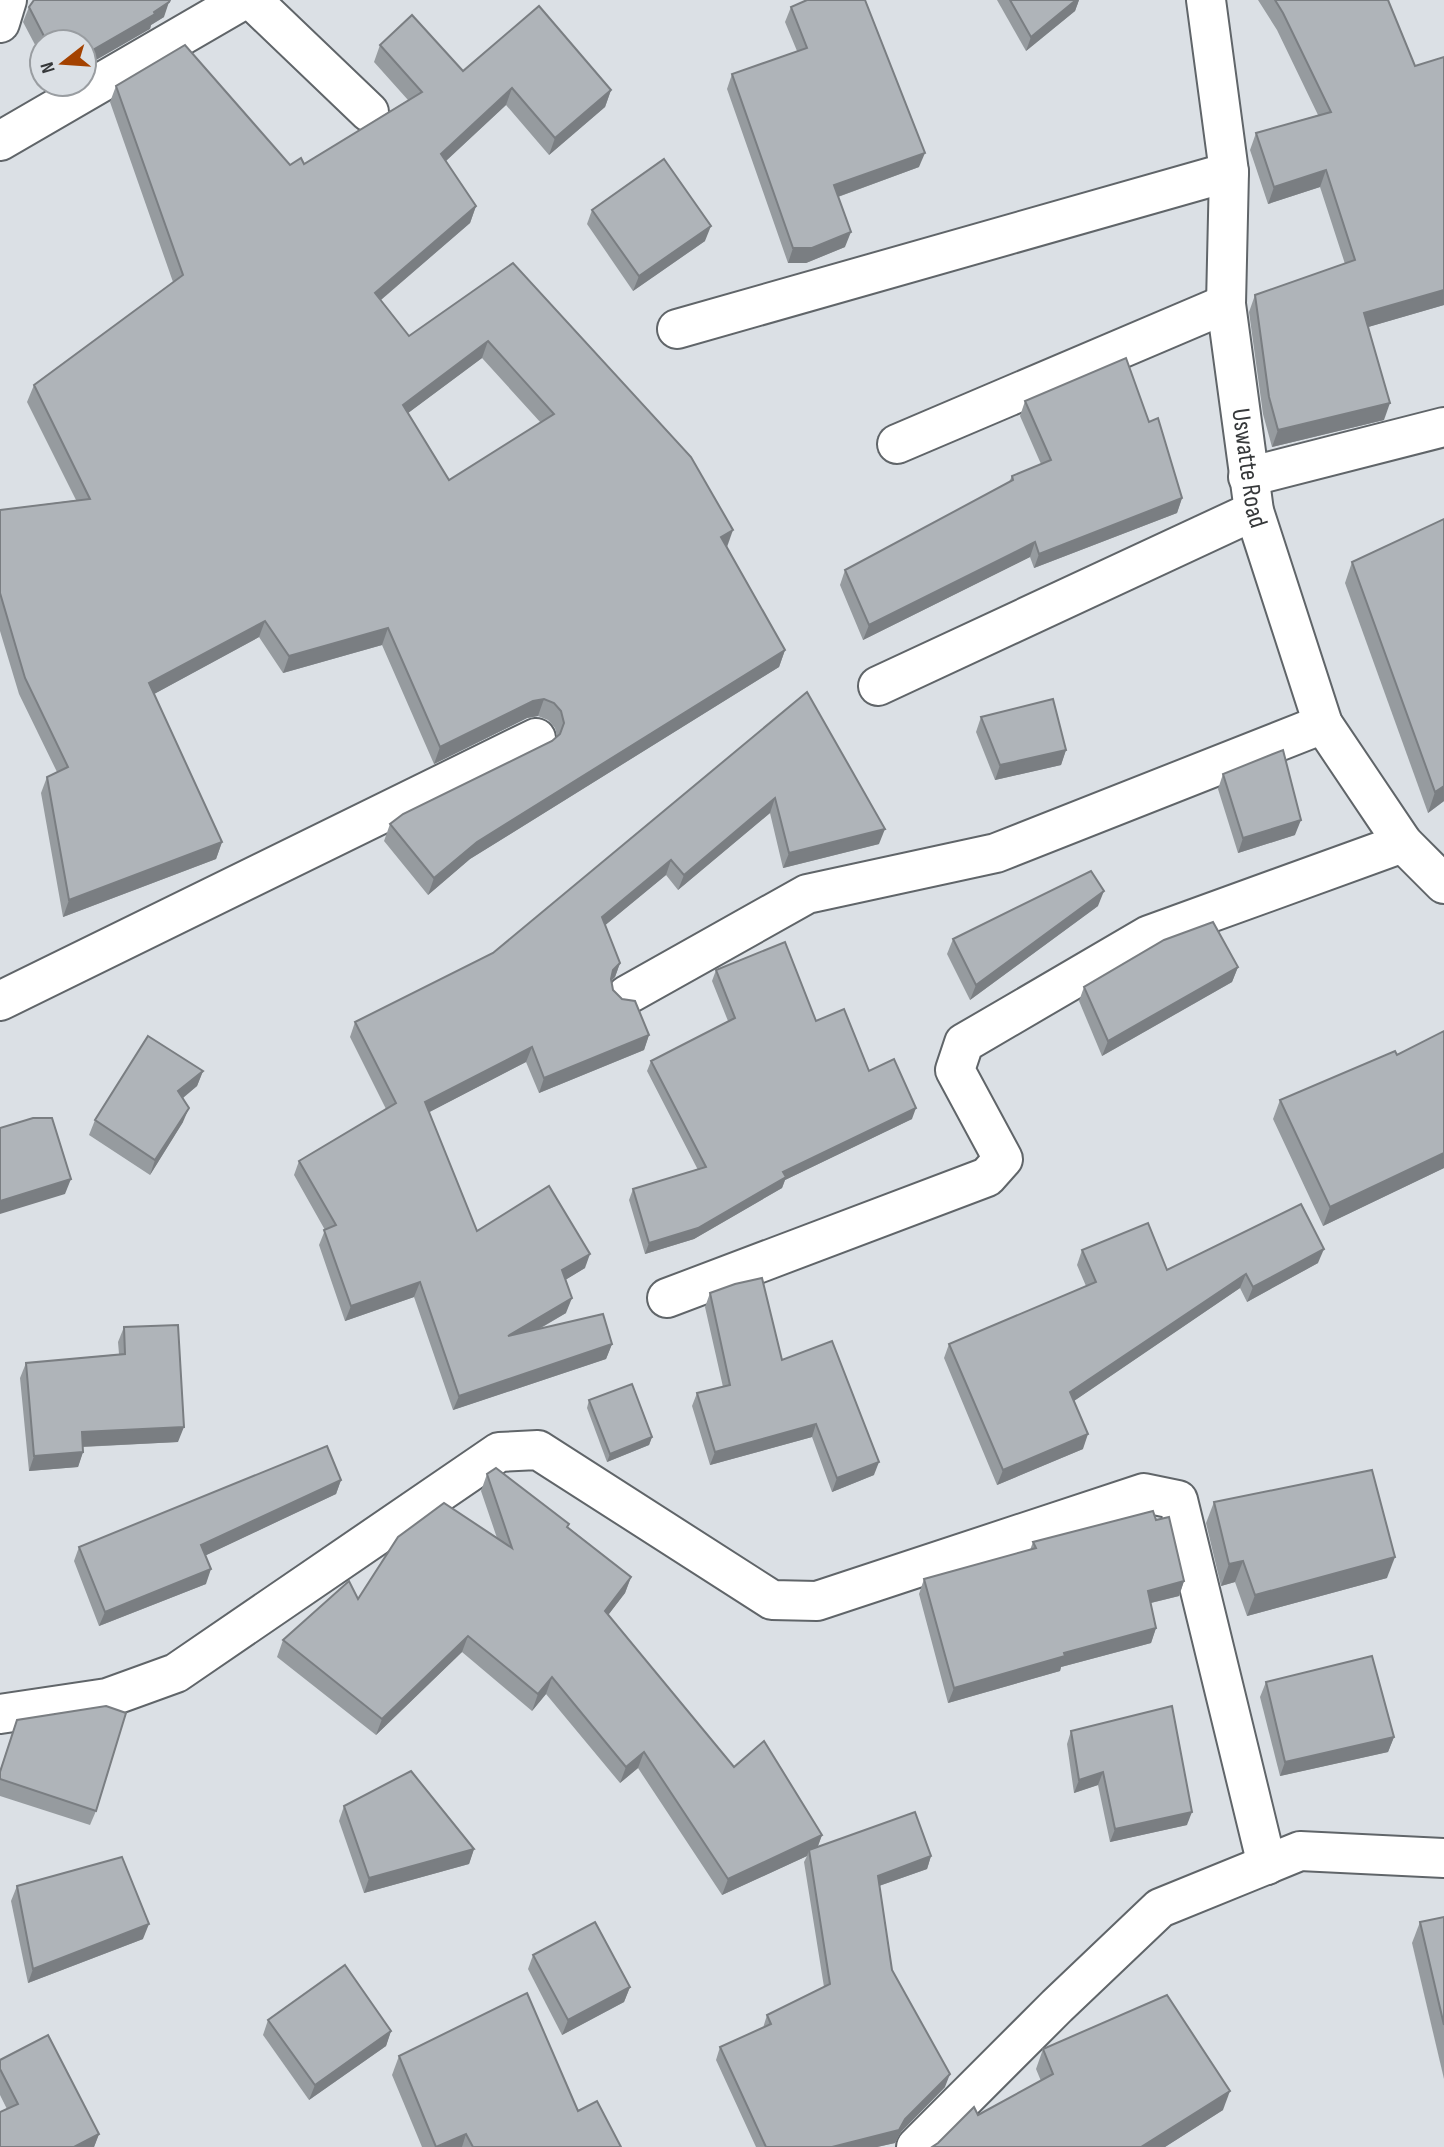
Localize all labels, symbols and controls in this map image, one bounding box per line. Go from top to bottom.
north arrow [28,28,98,98]
text: N [36,59,61,76]
street label: Uswatte Road [1225,406,1274,532]

